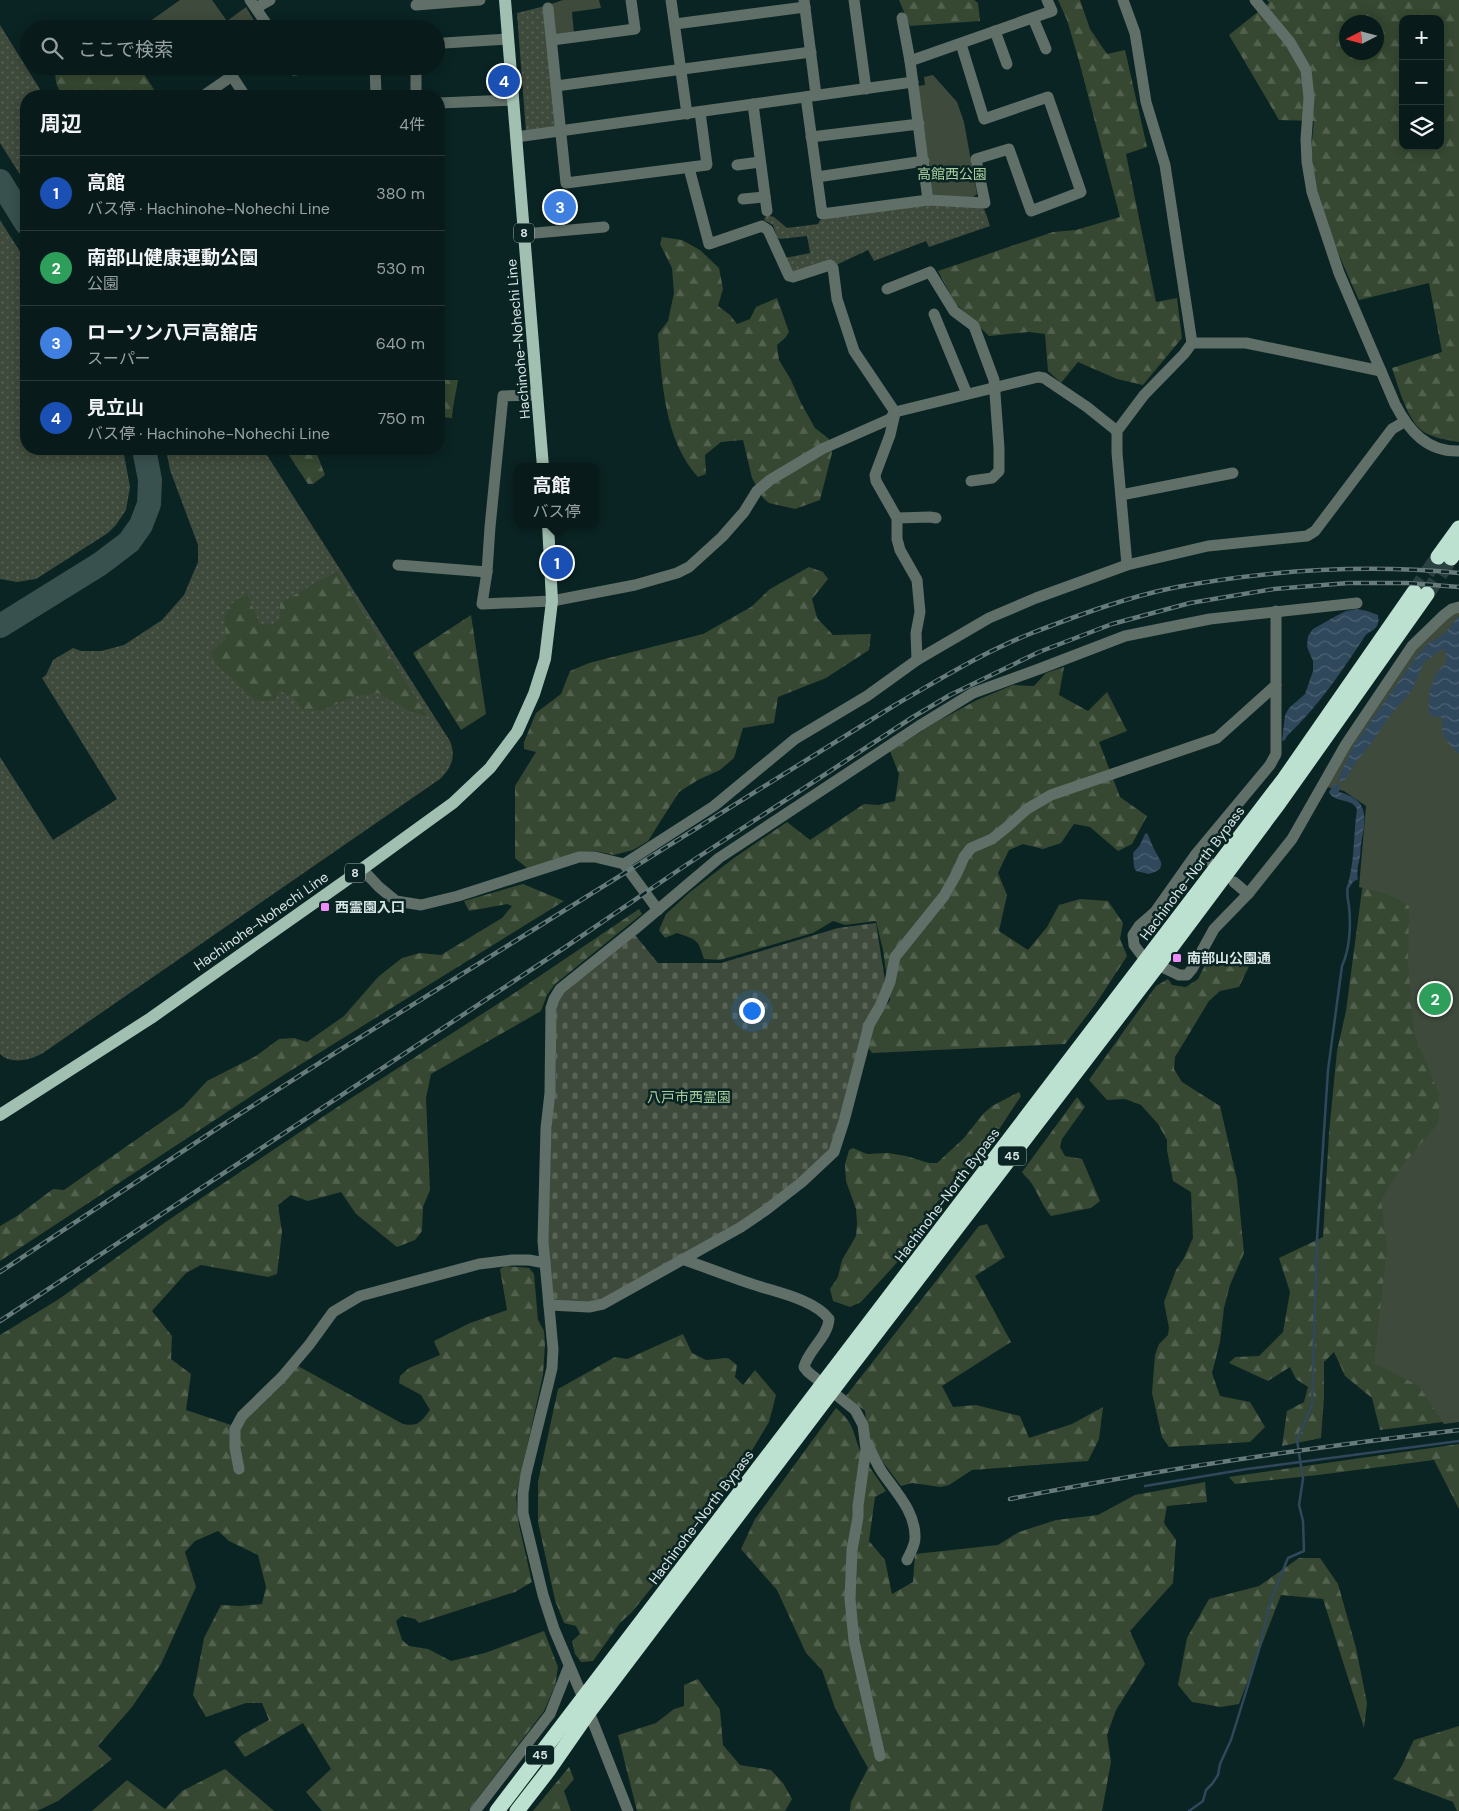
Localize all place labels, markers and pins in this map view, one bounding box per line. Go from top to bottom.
pin: 4 [488,62,520,100]
pin: 3 [544,188,576,226]
pin: 1 [541,544,573,582]
place label: 西霊園入口 [335,898,405,916]
marker: 西霊園入口 [319,901,331,913]
place label: 南部山公園通 [1187,949,1271,967]
marker: 南部山公園通 [1171,952,1183,964]
pin: 2 [1419,980,1451,1018]

